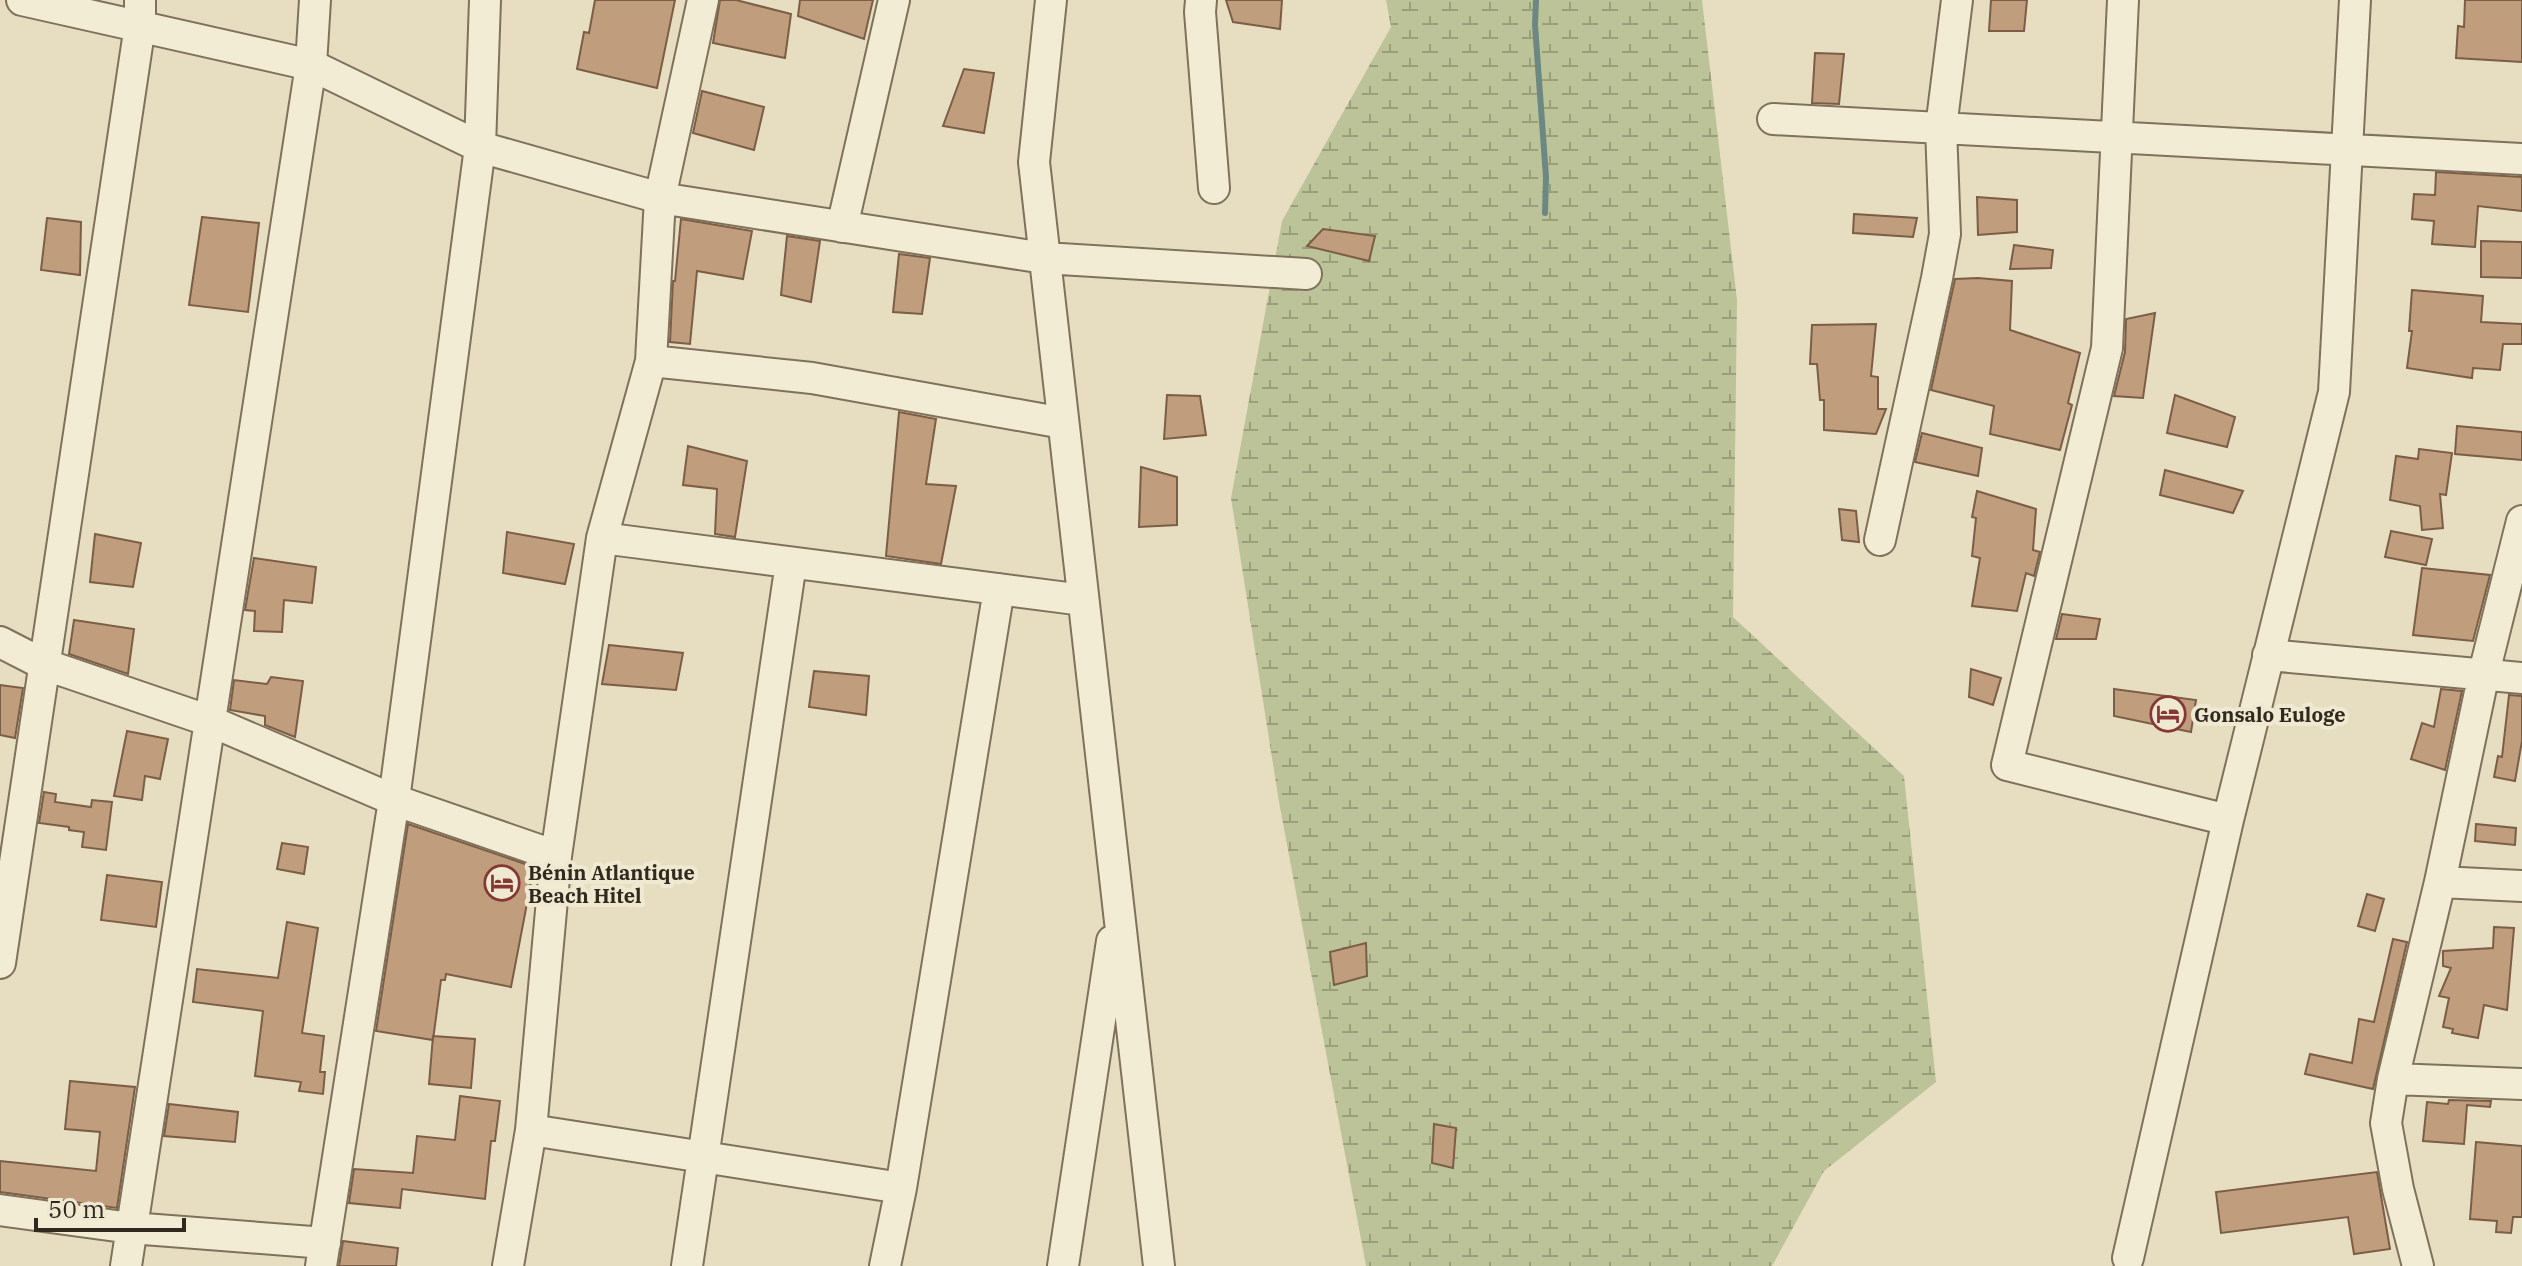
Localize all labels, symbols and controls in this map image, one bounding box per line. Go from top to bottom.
hotel icon: Gonsalo Euloge [2149,695,2187,733]
place label: Gonsalo Euloge [2194,701,2346,728]
place label: Bénin Atlantique Beach Hitel [528,859,695,909]
hotel icon: Bénin Atlantique Beach Hitel [483,864,521,902]
scale bar [36,1182,184,1232]
text: 50 m [48,1193,105,1225]

